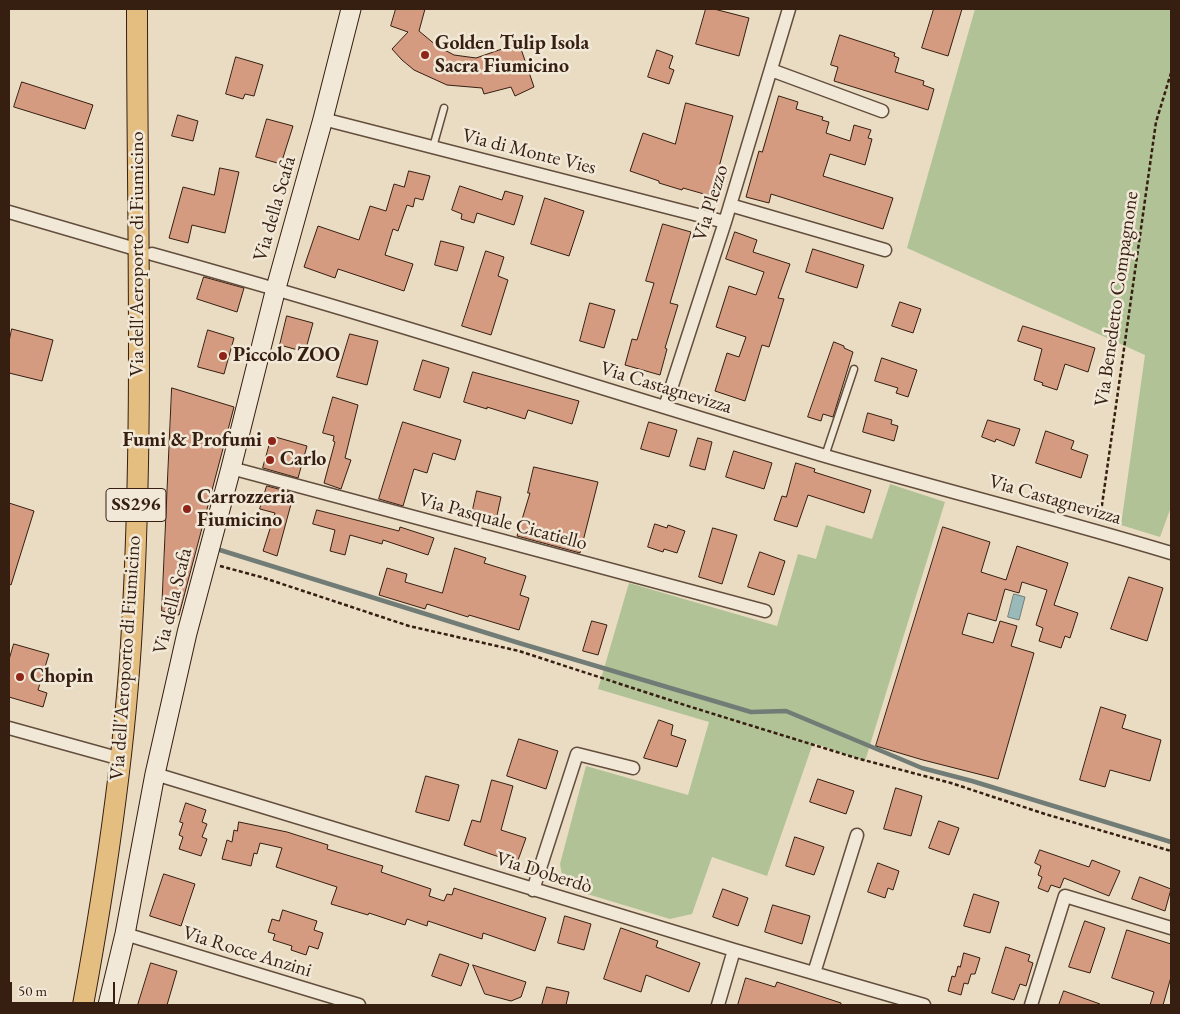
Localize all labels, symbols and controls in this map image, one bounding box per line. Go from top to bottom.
place label: Golden Tulip Isola Sacra Fiumicino [435,32,589,79]
marker: Golden Tulip Isola Sacra Fiumicino [419,49,431,61]
street label: Via di Monte Vies [459,124,599,180]
street label: Via dell'Aeroporto di Fiumicino [126,131,150,377]
street label: Via della Scafa [249,154,301,264]
street label: Via Plezzo [688,162,734,244]
street label: Via Benedetto Compagnone [1090,190,1144,408]
place label: Piccolo ZOO [233,344,340,368]
marker: Piccolo ZOO [217,350,229,362]
street label: Via Castagnevizza [597,357,735,419]
place label: Fumi & Profumi [122,429,262,453]
marker: Fumi & Profumi [266,435,278,447]
place label: Carlo [280,448,326,472]
marker: Carlo [264,454,276,466]
street label: Via Castagnevizza [986,470,1124,530]
place label: Carrozzeria Fiumicino [197,486,295,533]
road number: SS296 [106,488,166,522]
street label: Via Pasquale Cicatiello [416,488,590,556]
marker: Carrozzeria Fiumicino [181,503,193,515]
street label: Via dell'Aeroporto di Fiumicino [105,535,147,781]
street label: Via della Scafa [148,546,198,656]
place label: Chopin [30,665,94,689]
marker: Chopin [14,671,26,683]
street label: Via Doberdò [493,847,595,899]
street label: Via Rocce Anzini [180,921,314,983]
scale bar [12,972,118,1004]
text: 50 m [18,981,47,1000]

